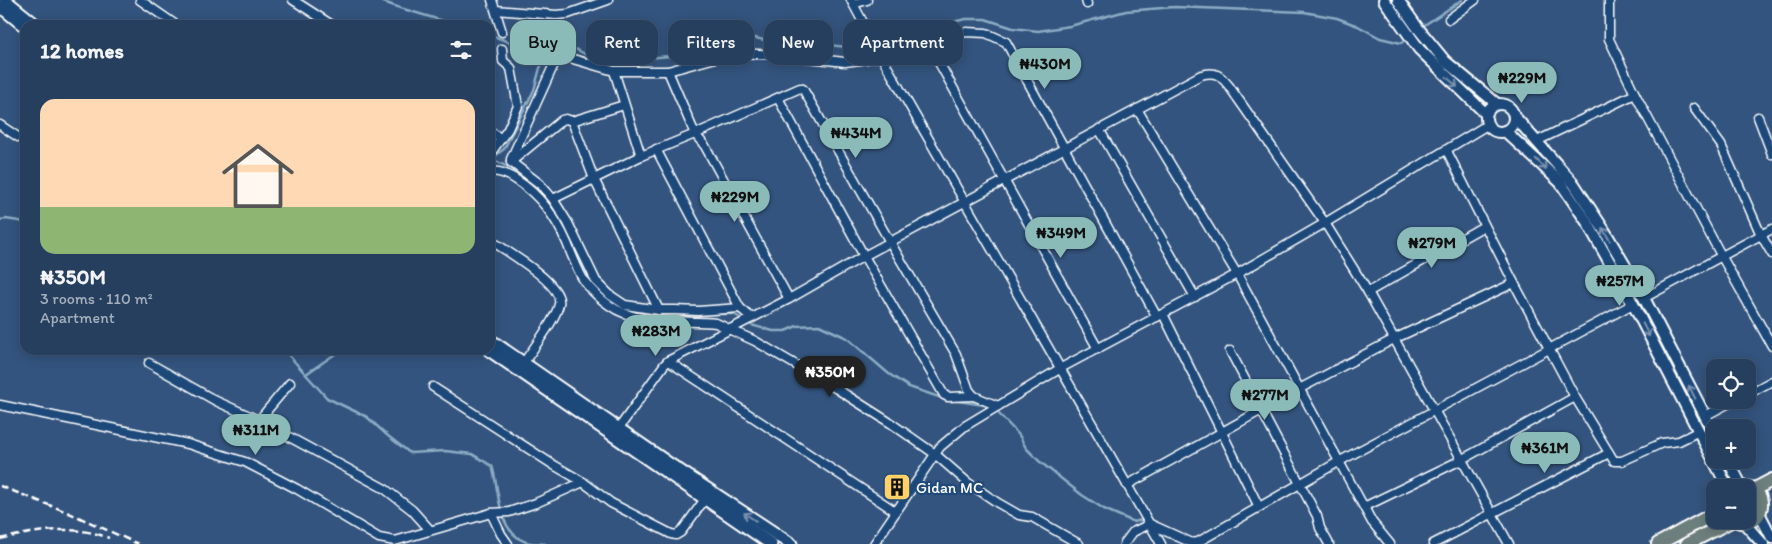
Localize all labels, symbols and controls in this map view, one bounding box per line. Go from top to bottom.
chip: Buy [510,20,576,65]
chip: Rent [586,20,658,65]
chip: Filters [668,20,754,65]
chip: New [764,20,833,65]
chip: Apartment [843,20,963,65]
icon: filters [447,36,475,64]
text: 12 homes [40,38,124,63]
pin: ₦430M [1010,48,1080,90]
text: ₦430M [1019,54,1071,73]
pin: ₦229M [1487,62,1557,104]
text: ₦229M [1498,68,1546,87]
one-way arrow [1446,76,1458,88]
pin: ₦434M [821,116,891,159]
text: ₦434M [830,123,882,142]
icon: home [213,131,303,221]
one-way arrow [1535,158,1547,170]
pin: ₦229M [700,180,770,223]
text: ₦229M [711,187,759,206]
pin: ₦349M [1026,216,1096,259]
text: ₦349M [1036,223,1086,242]
pin: ₦279M [1397,226,1467,269]
one-way arrow [1601,228,1611,242]
text: ₦279M [1408,233,1456,252]
text: ₦350M [40,264,106,289]
pin: ₦257M [1585,264,1655,307]
text: ₦257M [1596,271,1644,290]
text: 3 rooms · 110 m² [40,289,153,308]
text: Apartment [40,308,115,327]
pin: ₦283M [621,314,691,357]
text: ₦283M [631,321,681,340]
one-way arrow [1642,322,1651,337]
pin: ₦350M [795,356,865,398]
map controls [1706,359,1756,529]
button: locate [1706,359,1756,409]
text: ₦350M [805,362,855,381]
pin: ₦277M [1230,378,1300,421]
text: ₦277M [1241,385,1289,404]
one-way arrow [1687,385,1696,400]
pin: ₦311M [221,414,291,456]
button: + [1706,419,1756,469]
text: ₦311M [233,420,279,439]
pin: ₦361M [1510,432,1580,474]
text: ₦361M [1521,438,1569,457]
building icon: Gidan MC [882,472,912,502]
place label: Gidan MC [916,478,983,497]
button: − [1706,479,1756,529]
one-way arrow [743,512,757,522]

